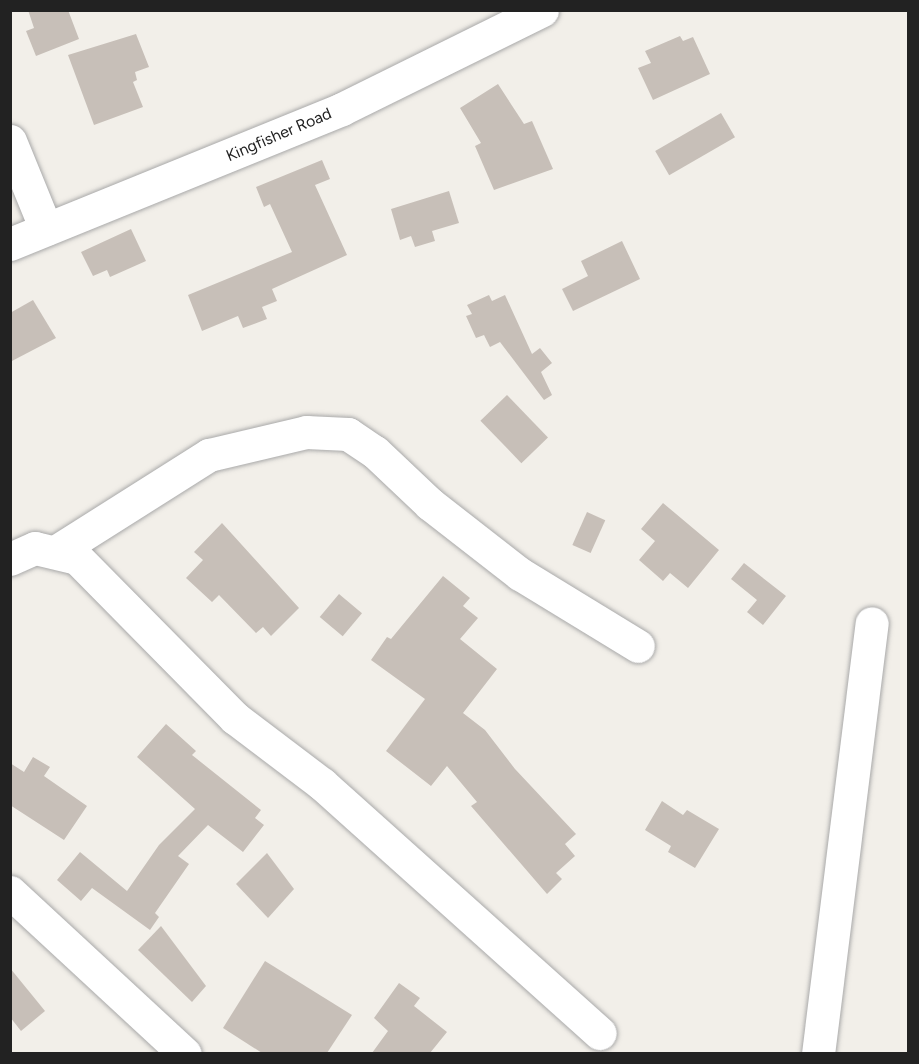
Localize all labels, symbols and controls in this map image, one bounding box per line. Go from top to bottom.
street label: Kingfisher Road [223,104,335,166]

